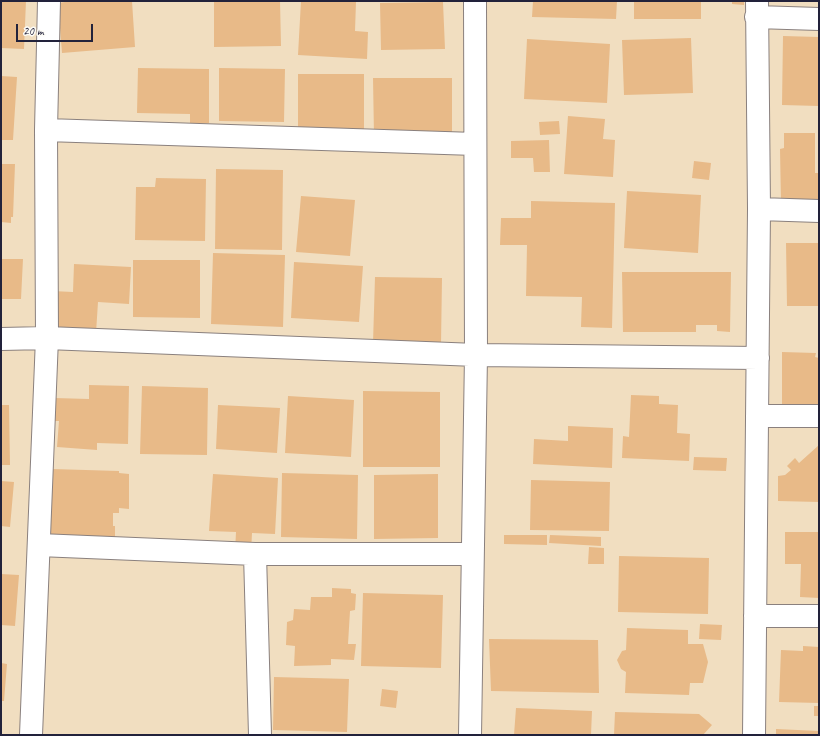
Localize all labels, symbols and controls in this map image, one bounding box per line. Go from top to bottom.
scale bar [18,16,95,42]
text: 20 m [23,23,43,39]

